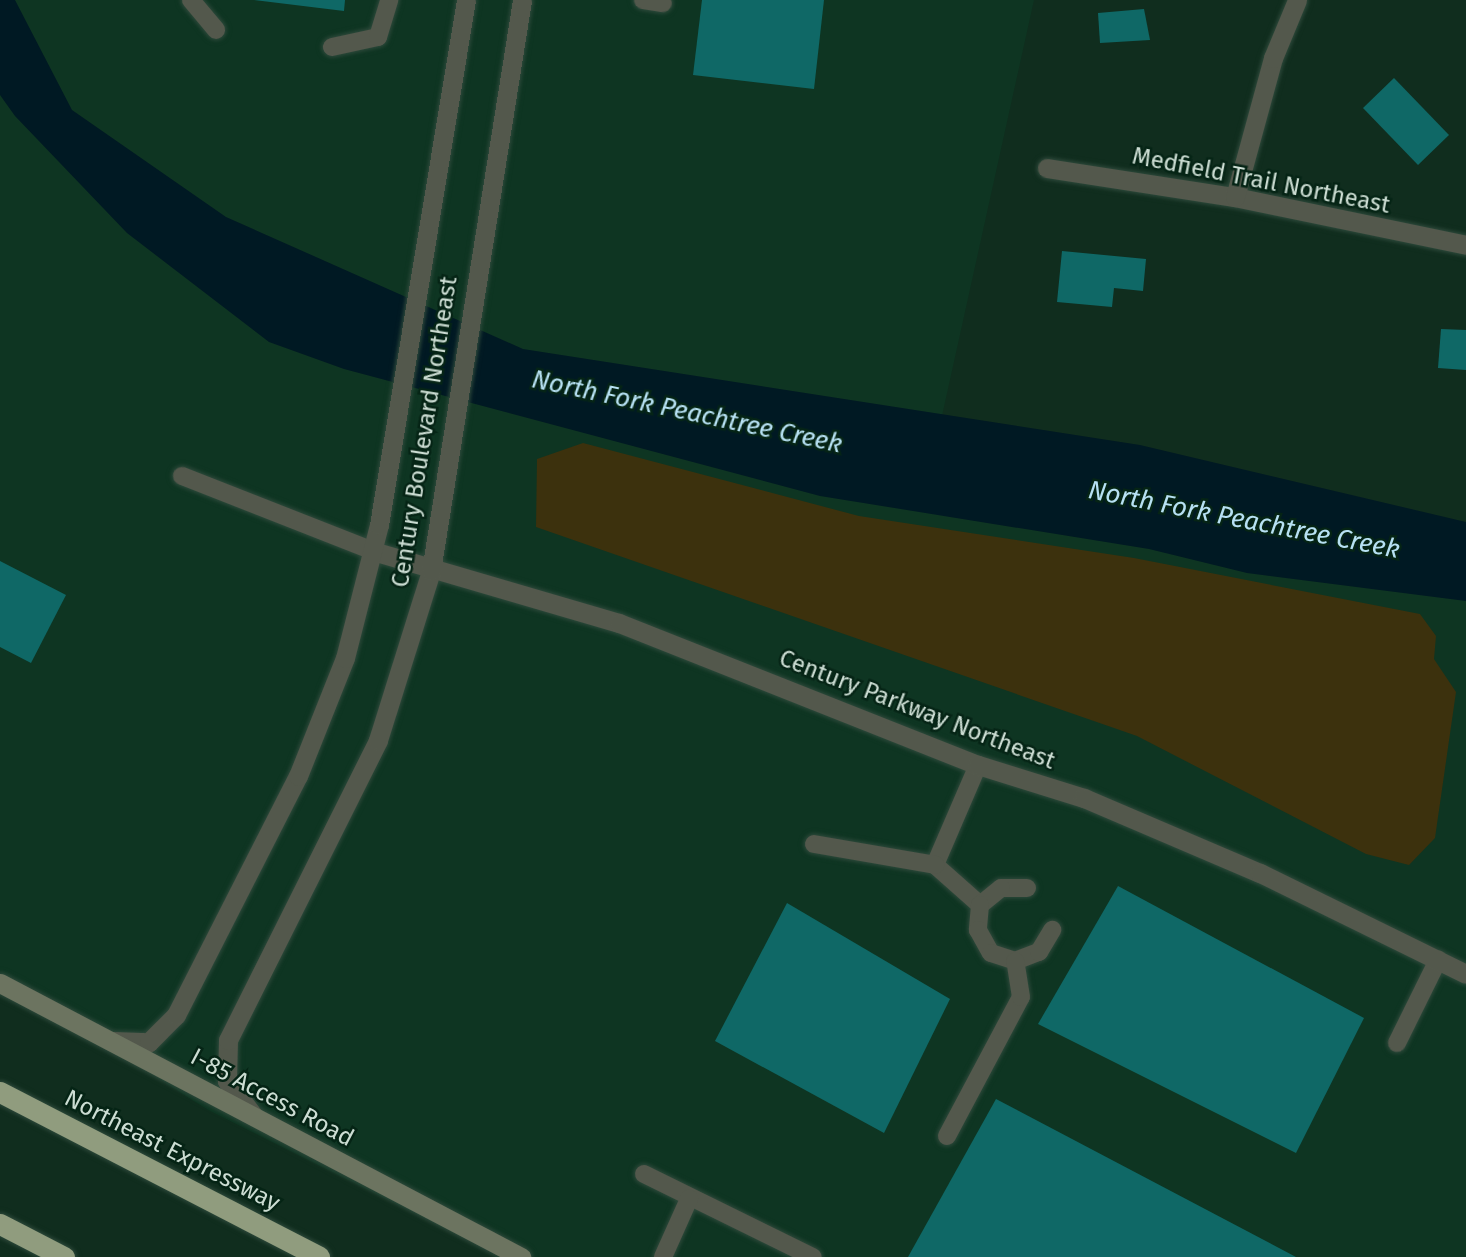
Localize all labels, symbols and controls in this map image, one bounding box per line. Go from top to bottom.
street label: Medfield Trail Northeast [1130,142,1392,220]
street label: Century Boulevard Northeast [386,275,464,589]
water label: North Fork Peachtree Creek [529,364,845,460]
water label: North Fork Peachtree Creek [1086,474,1402,566]
street label: Century Parkway Northeast [775,644,1059,776]
street label: I-85 Access Road [185,1043,359,1153]
street label: Northeast Expressway [59,1084,285,1218]

